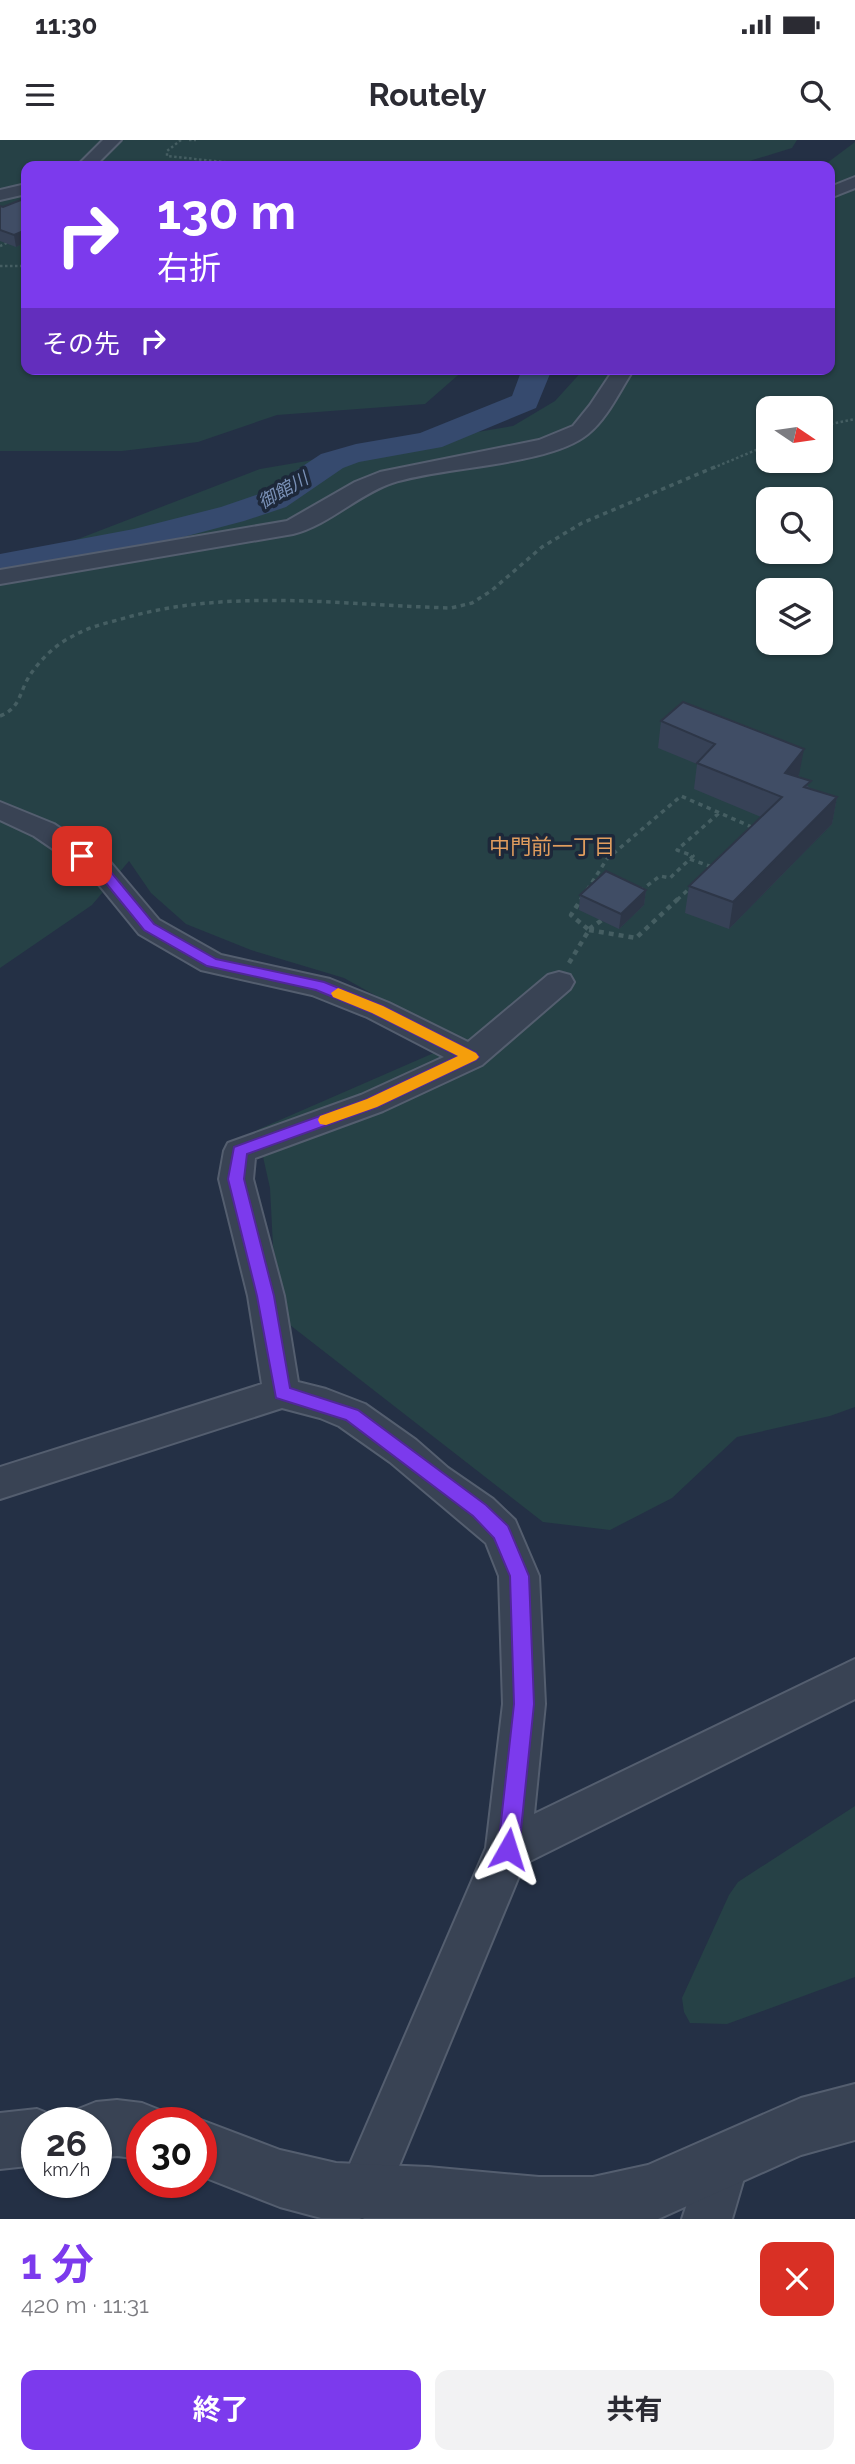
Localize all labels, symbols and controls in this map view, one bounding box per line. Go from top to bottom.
text: 11:30 [35,10,98,40]
icon: menu [21,76,59,114]
text: Routely [369,76,486,113]
icon: search [796,76,834,114]
text: 130 m [157,183,296,240]
icon: right [42,189,133,280]
text: 右折 [157,249,221,286]
icon: right [134,322,172,360]
text: その先 [42,329,120,359]
north arrow [756,396,833,472]
map controls [756,396,833,655]
water label: 御館川 [254,466,313,513]
button: search [756,487,833,564]
button: layers [756,578,833,655]
pin [52,826,112,886]
district label: 中門前一丁目 [489,834,615,859]
icon: arrive [63,837,101,875]
position arrow [471,1812,545,1886]
speed limit sign: 30 [126,2107,217,2198]
text: 26 [46,2123,87,2164]
text: km/h [43,2159,90,2180]
text: 1 分 [21,2240,94,2289]
button: close [760,2242,834,2316]
text: 420 m · 11:31 [21,2291,149,2318]
button: 終了 [21,2370,421,2450]
button: 共有 [435,2370,834,2450]

